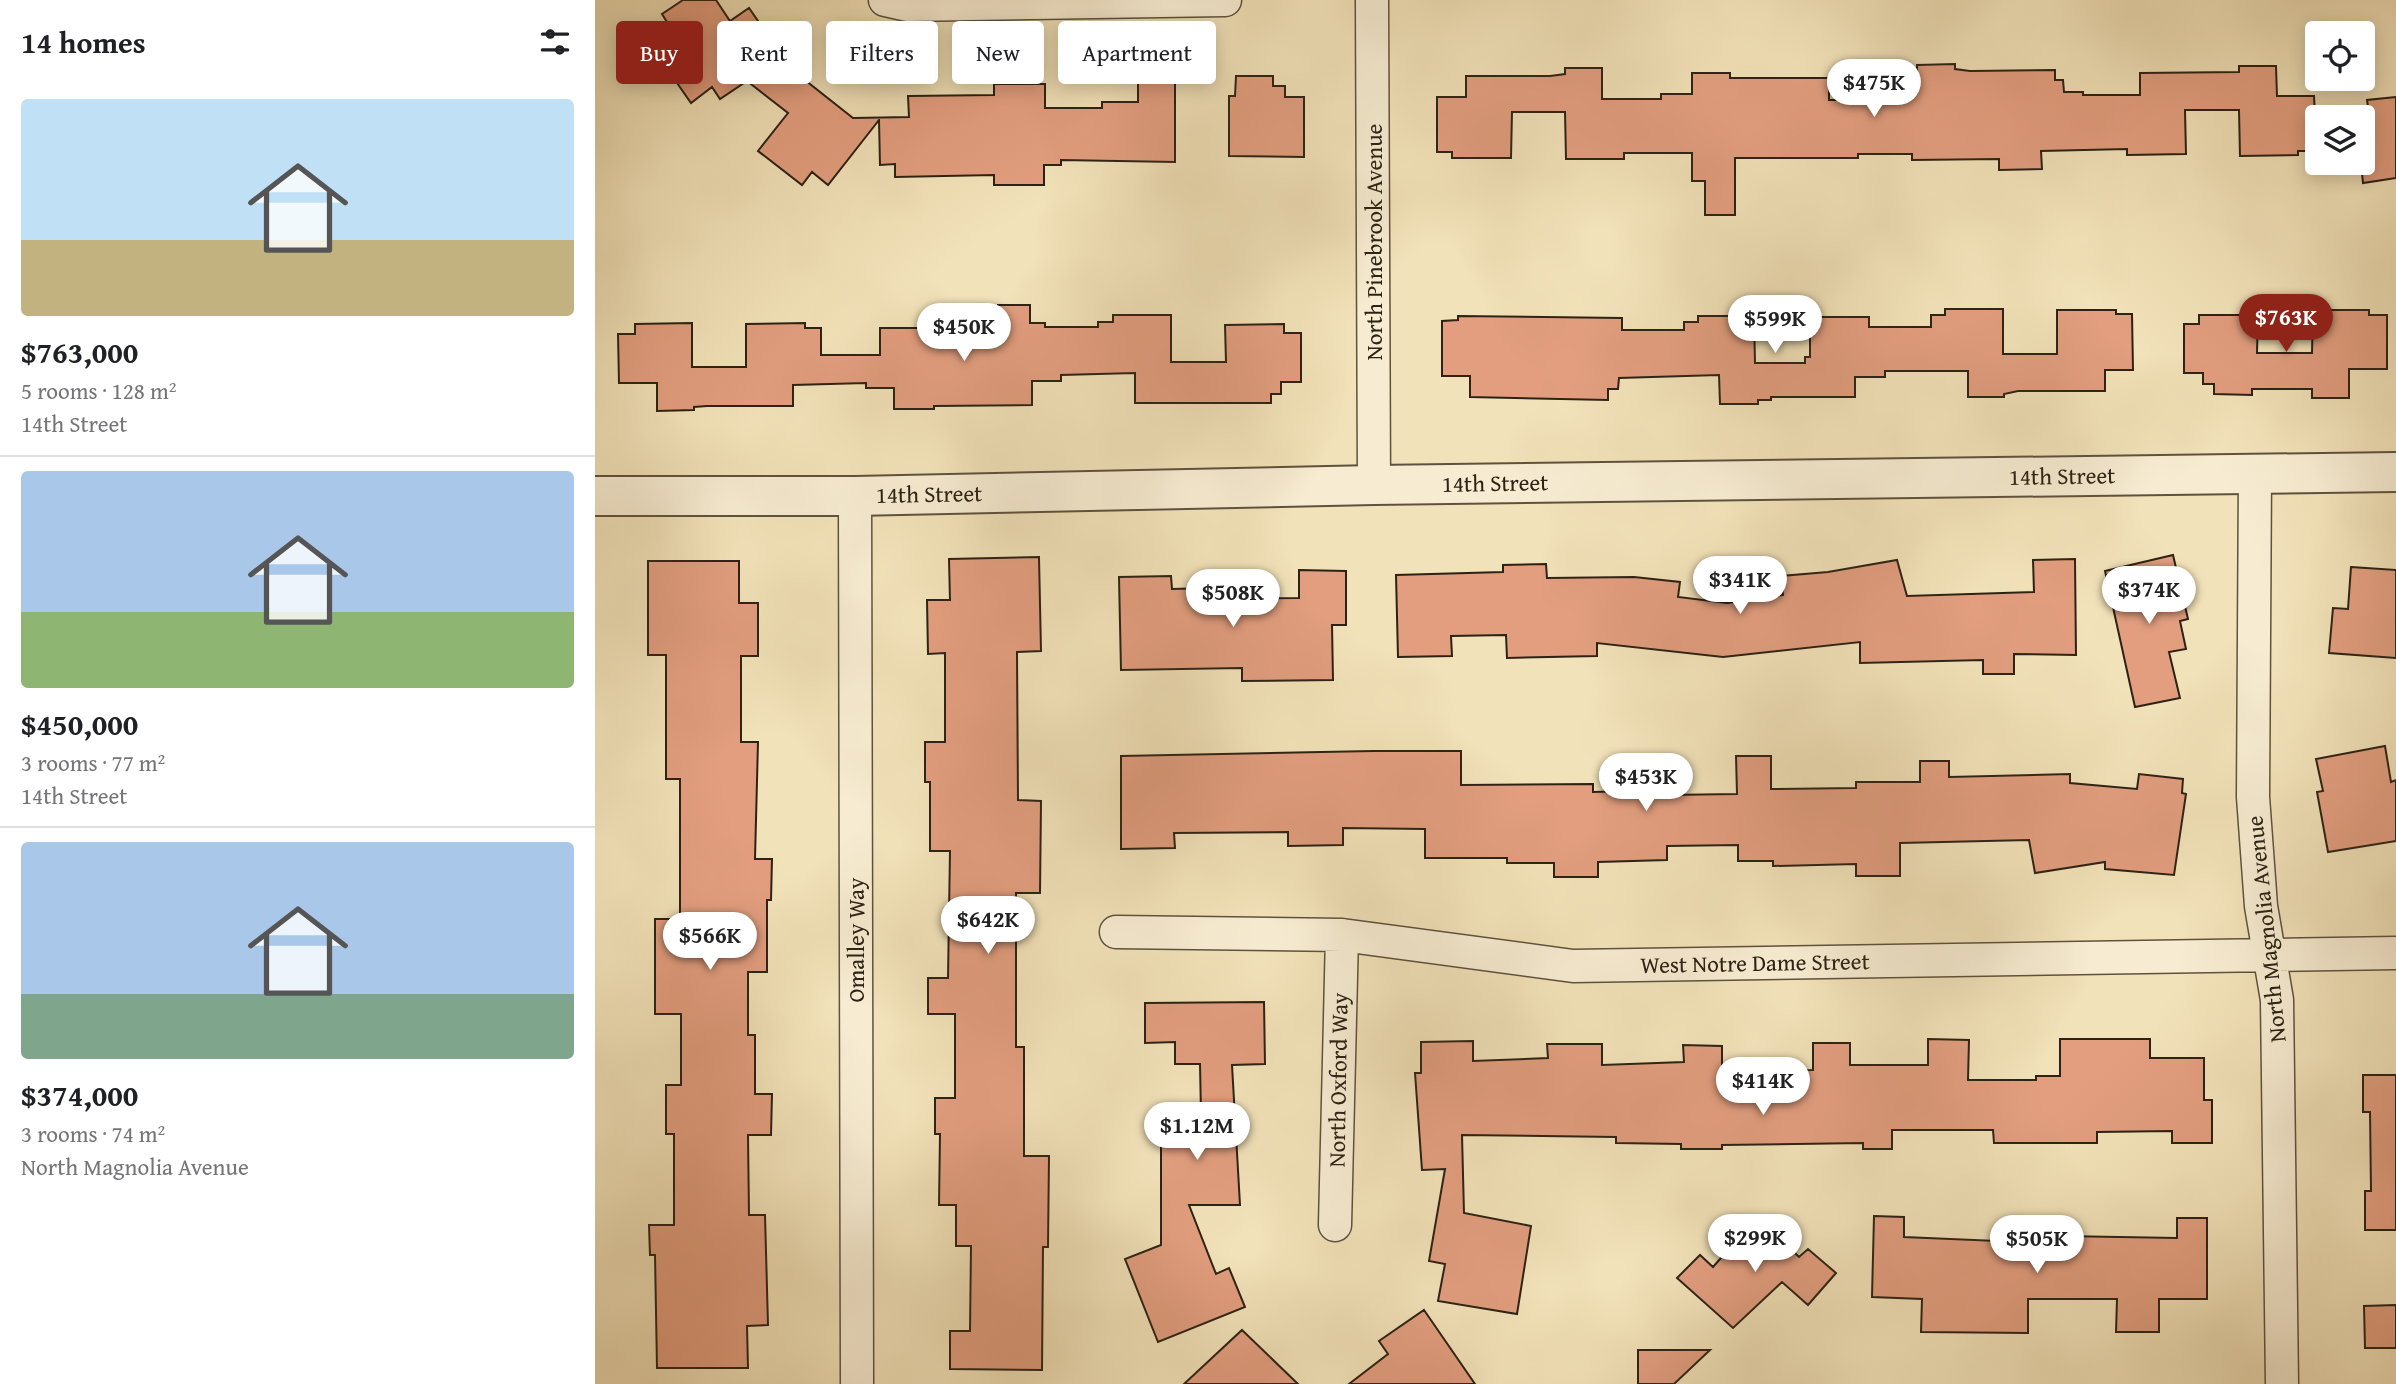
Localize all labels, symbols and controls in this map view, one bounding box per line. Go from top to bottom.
text: 14 homes [21,20,146,64]
chip: Buy [616,21,703,84]
chip: Rent [717,21,812,84]
chip: Filters [826,21,938,84]
chip: New [952,21,1044,84]
chip: Apartment [1058,21,1216,84]
map controls [2305,21,2375,175]
button: locate [2305,21,2375,91]
icon: filters [536,23,574,61]
pin: $475K [1825,60,1923,119]
text: $475K [1843,65,1905,98]
button: layers [2305,105,2375,175]
street label: North Pinebrook Avenue [1357,124,1390,360]
icon: home [235,145,361,271]
pin: $763K [2237,294,2335,354]
pin: $599K [1726,296,1824,355]
text: $763K [2255,300,2317,333]
text: $599K [1744,301,1806,334]
pin: $450K [915,304,1013,363]
text: $450K [933,309,995,342]
text: $763,000 [21,330,138,374]
text: 5 rooms · 128 m² [21,374,176,407]
text: 14th Street [21,407,127,440]
street label: 14th Street [2008,458,2115,493]
street label: 14th Street [1441,465,1548,500]
street label: 14th Street [875,476,982,511]
icon: home [235,517,361,643]
pin: $341K [1691,556,1789,616]
text: $341K [1709,562,1771,595]
pin: $374K [2100,566,2198,626]
pin: $508K [1184,570,1282,629]
text: $374K [2118,572,2180,605]
text: $508K [1202,575,1264,608]
text: $450,000 [21,702,138,746]
text: 3 rooms · 77 m² [21,746,165,779]
pin: $453K [1597,754,1695,813]
text: $453K [1615,759,1677,792]
text: 14th Street [21,779,127,812]
street label: North Magnolia Avenue [2237,814,2294,1044]
street label: Omalley Way [839,877,872,1002]
icon: home [235,888,361,1014]
pin: $642K [939,897,1037,956]
text: $642K [957,902,1019,935]
pin: $566K [661,912,759,972]
text: $566K [679,918,741,951]
street label: West Notre Dame Street [1640,944,1870,981]
street label: North Oxford Way [1319,992,1356,1168]
pin: $414K [1714,1058,1812,1117]
text: $414K [1732,1063,1794,1096]
text: $374,000 [21,1073,138,1117]
pin: $1.12M [1140,1102,1254,1162]
text: $1.12M [1160,1108,1234,1141]
text: 3 rooms · 74 m² [21,1117,165,1150]
text: North Magnolia Avenue [21,1150,249,1183]
pin: $299K [1706,1214,1804,1274]
pin: $505K [1988,1216,2086,1275]
text: $299K [1724,1220,1786,1253]
text: $505K [2006,1221,2068,1254]

